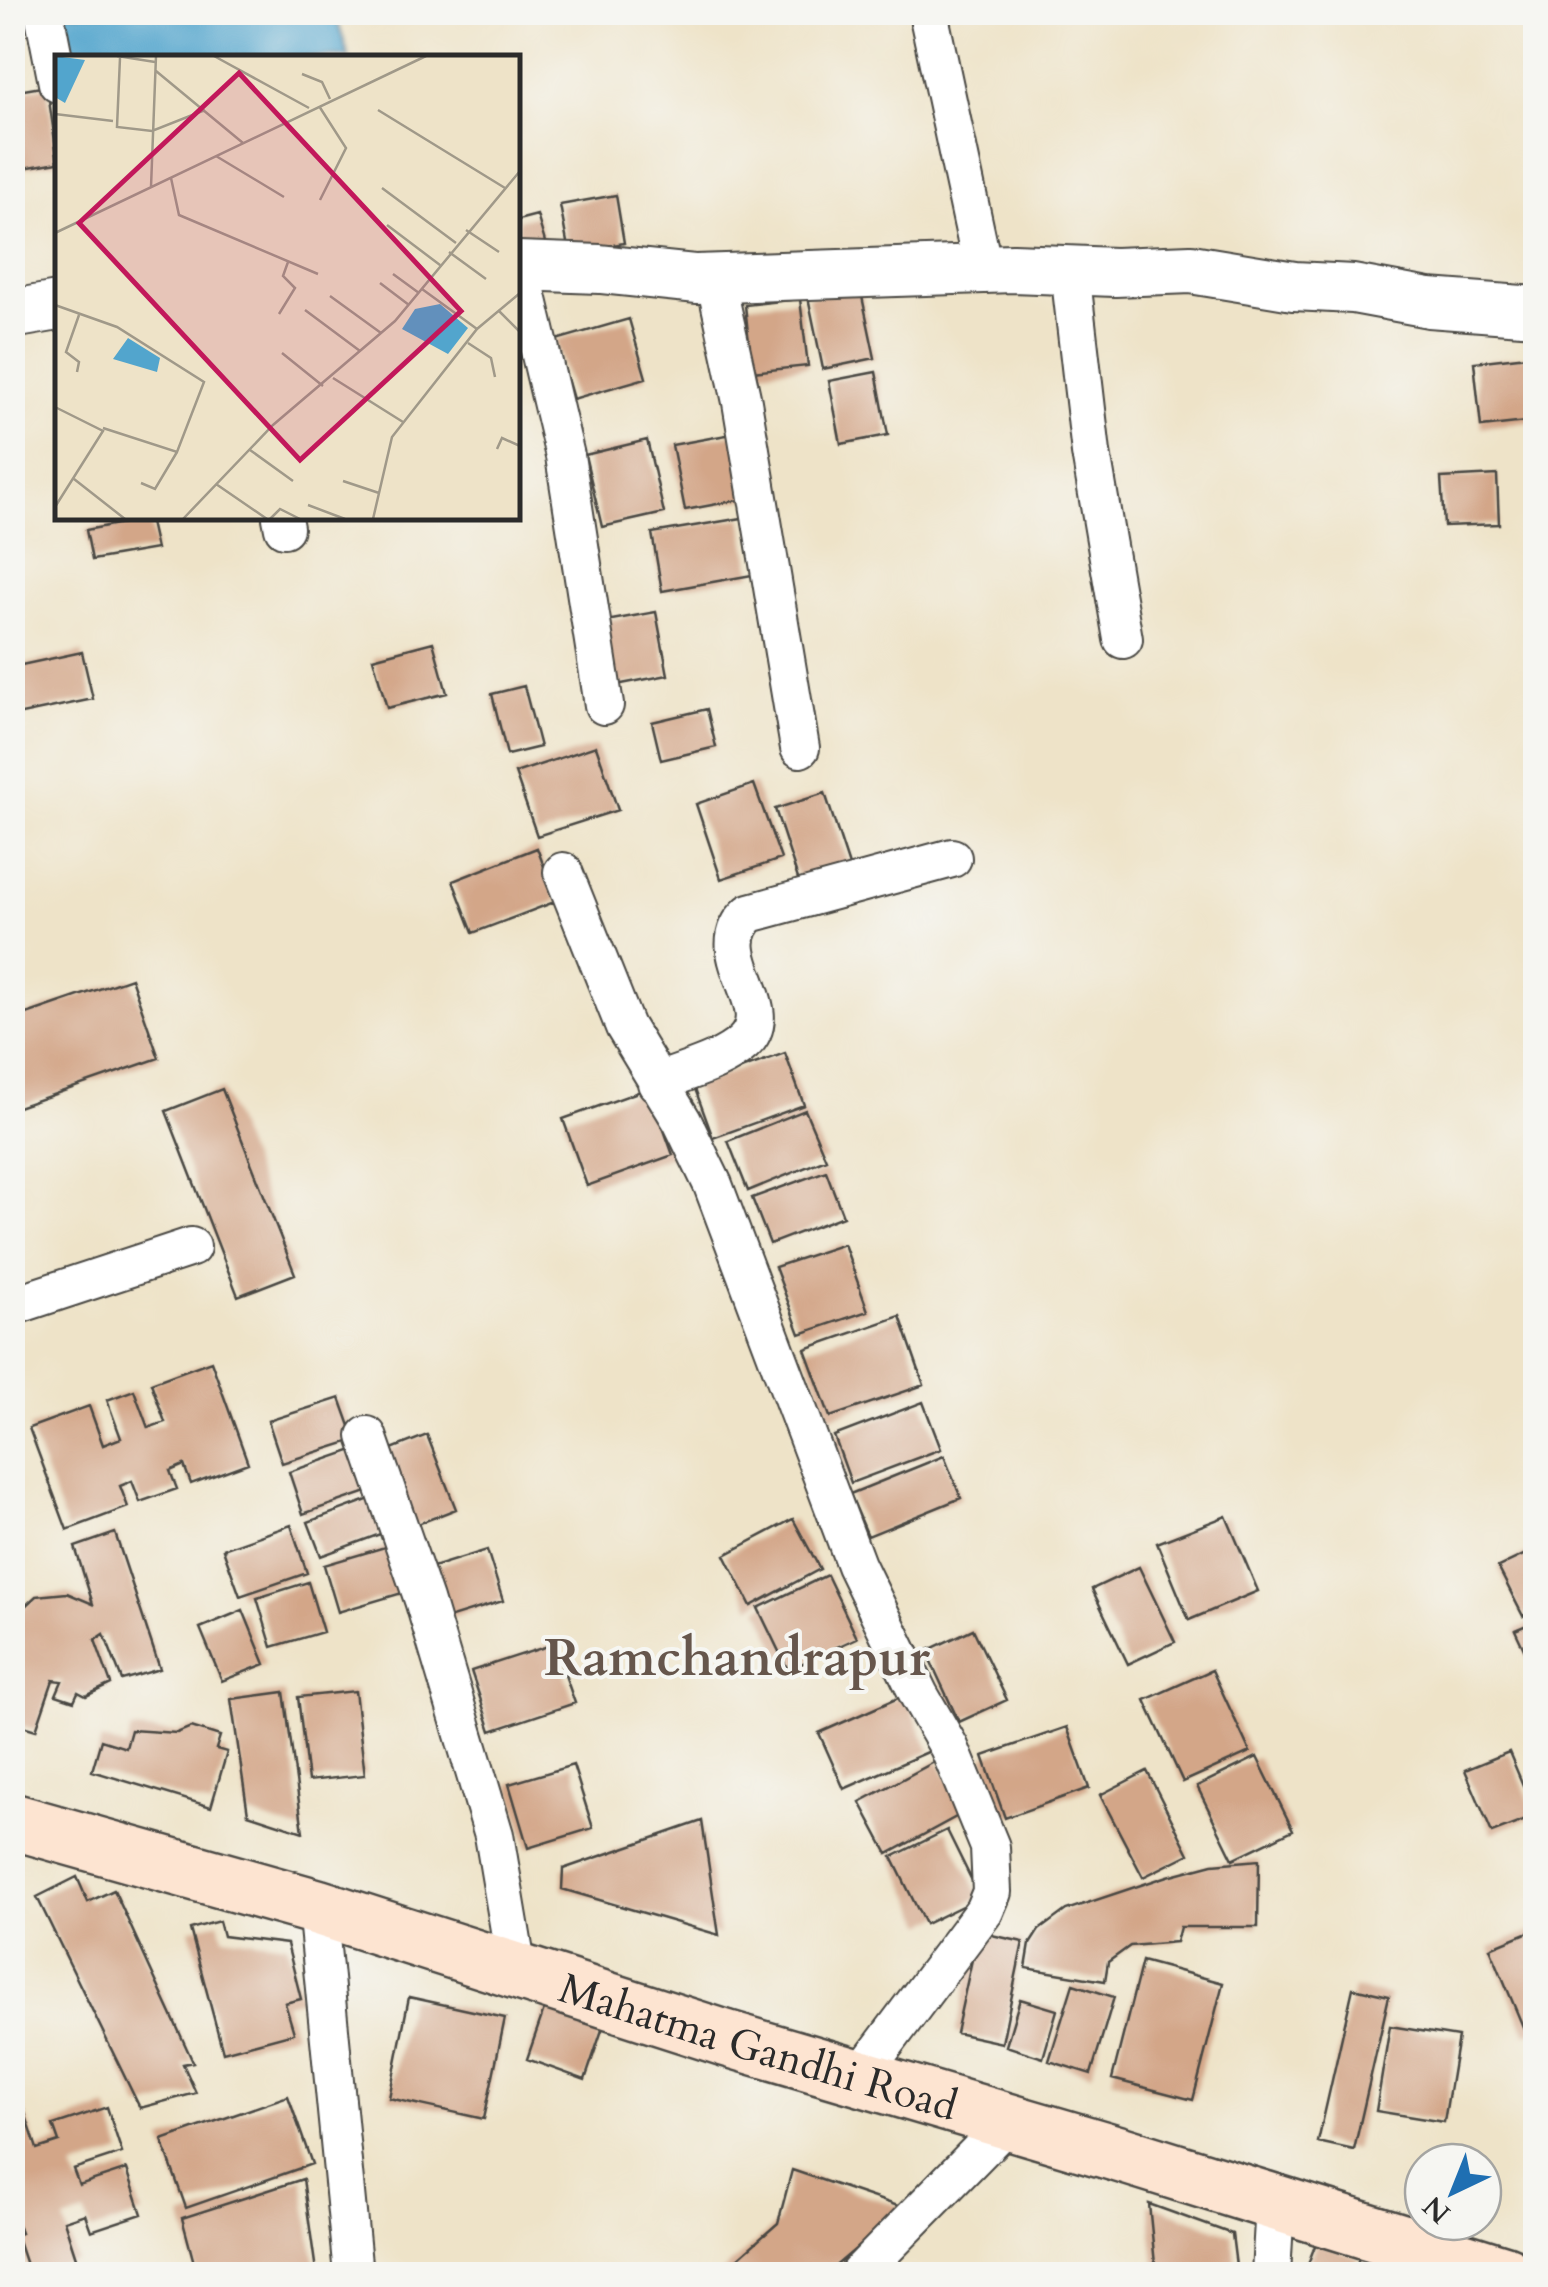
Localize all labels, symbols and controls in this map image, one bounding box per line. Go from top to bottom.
inset map [55,55,520,520]
district label: Ramchandrapur [544,1624,930,1694]
street label: Mahatma Gandhi Road [552,1960,964,2135]
north arrow [1403,2142,1503,2242]
text: N [1415,2187,1458,2232]

